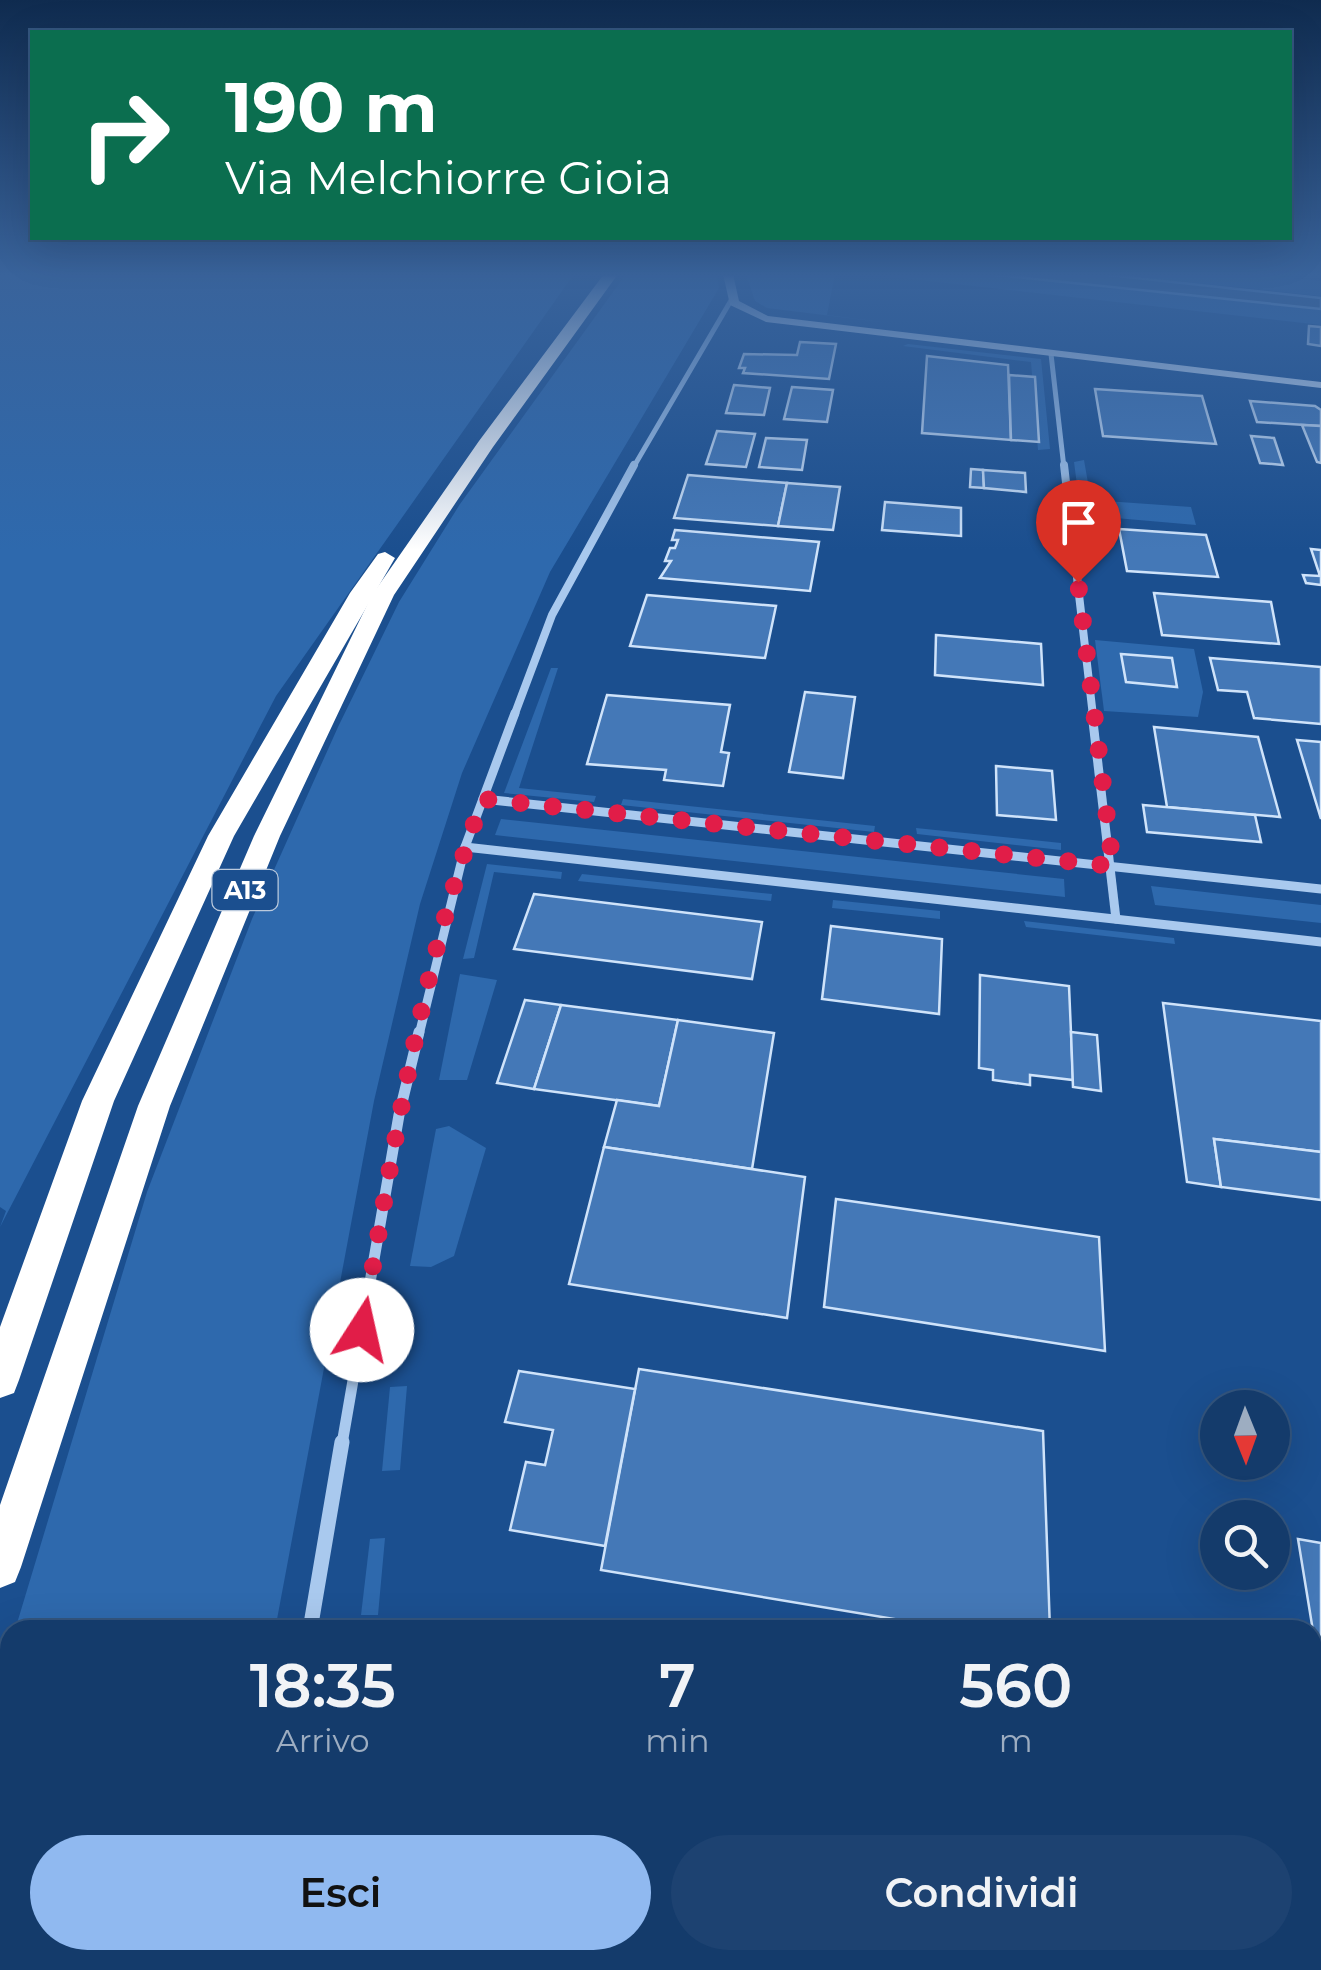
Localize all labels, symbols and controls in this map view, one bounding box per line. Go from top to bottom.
text: 190 m [225,64,438,150]
icon: right [60,70,190,200]
text: Via Melchiorre Gioia [225,150,672,205]
pin [1036,480,1121,583]
icon: arrive [1051,495,1106,550]
road number: A13 [212,870,278,910]
position arrow [310,1278,414,1382]
north arrow [1200,1390,1290,1480]
map controls [1200,1390,1290,1590]
button: search [1200,1500,1290,1590]
text: 18:35 [250,1649,396,1722]
text: 7 [659,1649,696,1722]
text: 560 [959,1649,1072,1722]
text: Arrivo [276,1721,370,1760]
text: min [645,1721,710,1760]
text: m [999,1721,1033,1760]
button: Esci [30,1835,651,1950]
button: Condividi [671,1835,1292,1950]

